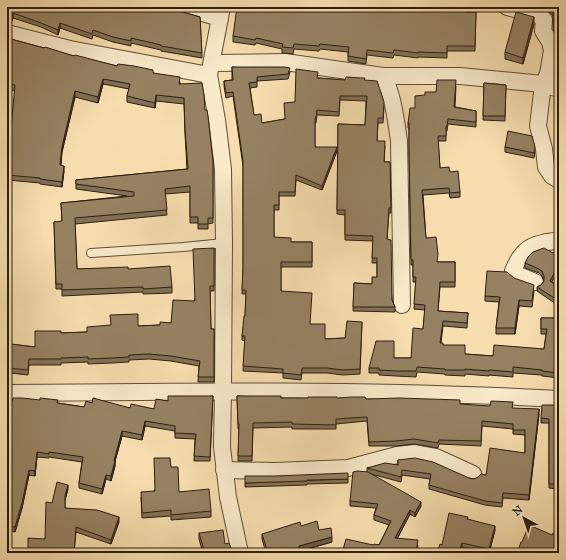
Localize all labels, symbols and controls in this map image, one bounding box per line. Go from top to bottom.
north arrow [504,498,544,538]
text: N [510,502,526,519]

